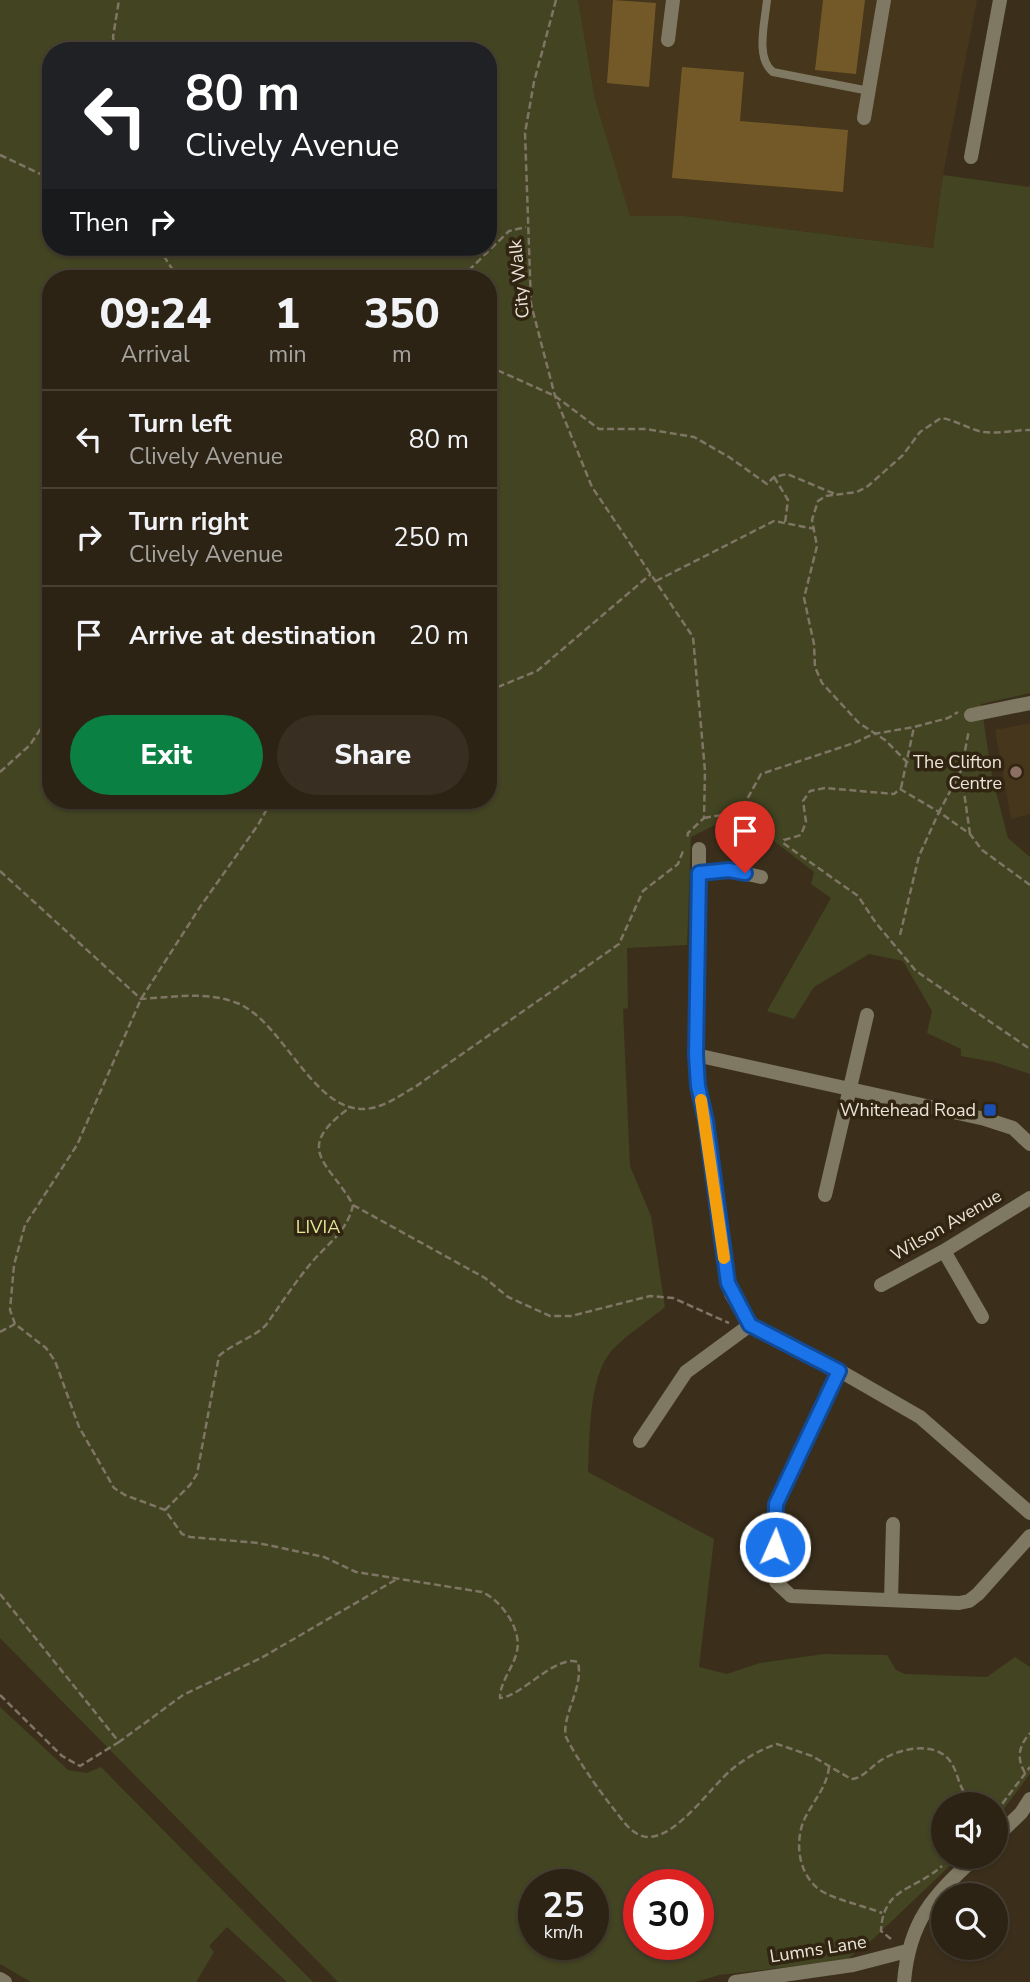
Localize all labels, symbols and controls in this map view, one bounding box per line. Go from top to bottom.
text: 80 m [185,60,300,127]
icon: left [70,70,161,161]
text: Clively Avenue [185,124,399,167]
icon: right [143,203,181,241]
text: Then [70,205,129,240]
street label: City Walk [503,237,535,320]
text: 09:24 [99,286,211,343]
text: 1 [275,286,300,343]
text: 350 [364,286,440,343]
text: Arrival [121,339,190,370]
text: min [269,339,307,370]
text: m [392,339,412,370]
text: Turn left [129,406,232,441]
icon: left [70,420,108,458]
text: 80 m [409,422,469,457]
text: Clively Avenue [129,441,283,472]
text: Turn right [129,504,248,539]
icon: right [70,518,108,556]
text: 250 m [393,520,469,555]
text: Clively Avenue [129,539,283,570]
icon: arrive [70,616,108,654]
text: Arrive at destination [129,618,376,653]
text: 20 m [409,618,469,653]
button: Exit [70,715,263,795]
button: Share [277,715,469,795]
place label: The Clifton Centre [913,750,1002,795]
marker: The Clifton Centre [1008,764,1024,780]
pin [715,801,775,873]
icon: arrive [726,812,764,850]
place label: Whitehead Road [840,1098,976,1122]
marker: Whitehead Road [982,1102,998,1118]
street label: Wilson Avenue [886,1184,1006,1266]
park label: LIVIA [296,1215,340,1239]
position arrow [738,1510,812,1584]
map controls [931,1792,1008,1960]
button: sound [931,1792,1008,1869]
speed limit sign: 30 [623,1869,714,1960]
text: 25 [542,1882,585,1929]
button: search [931,1883,1008,1960]
text: km/h [544,1920,583,1944]
street label: Lumns Lane [768,1930,868,1968]

